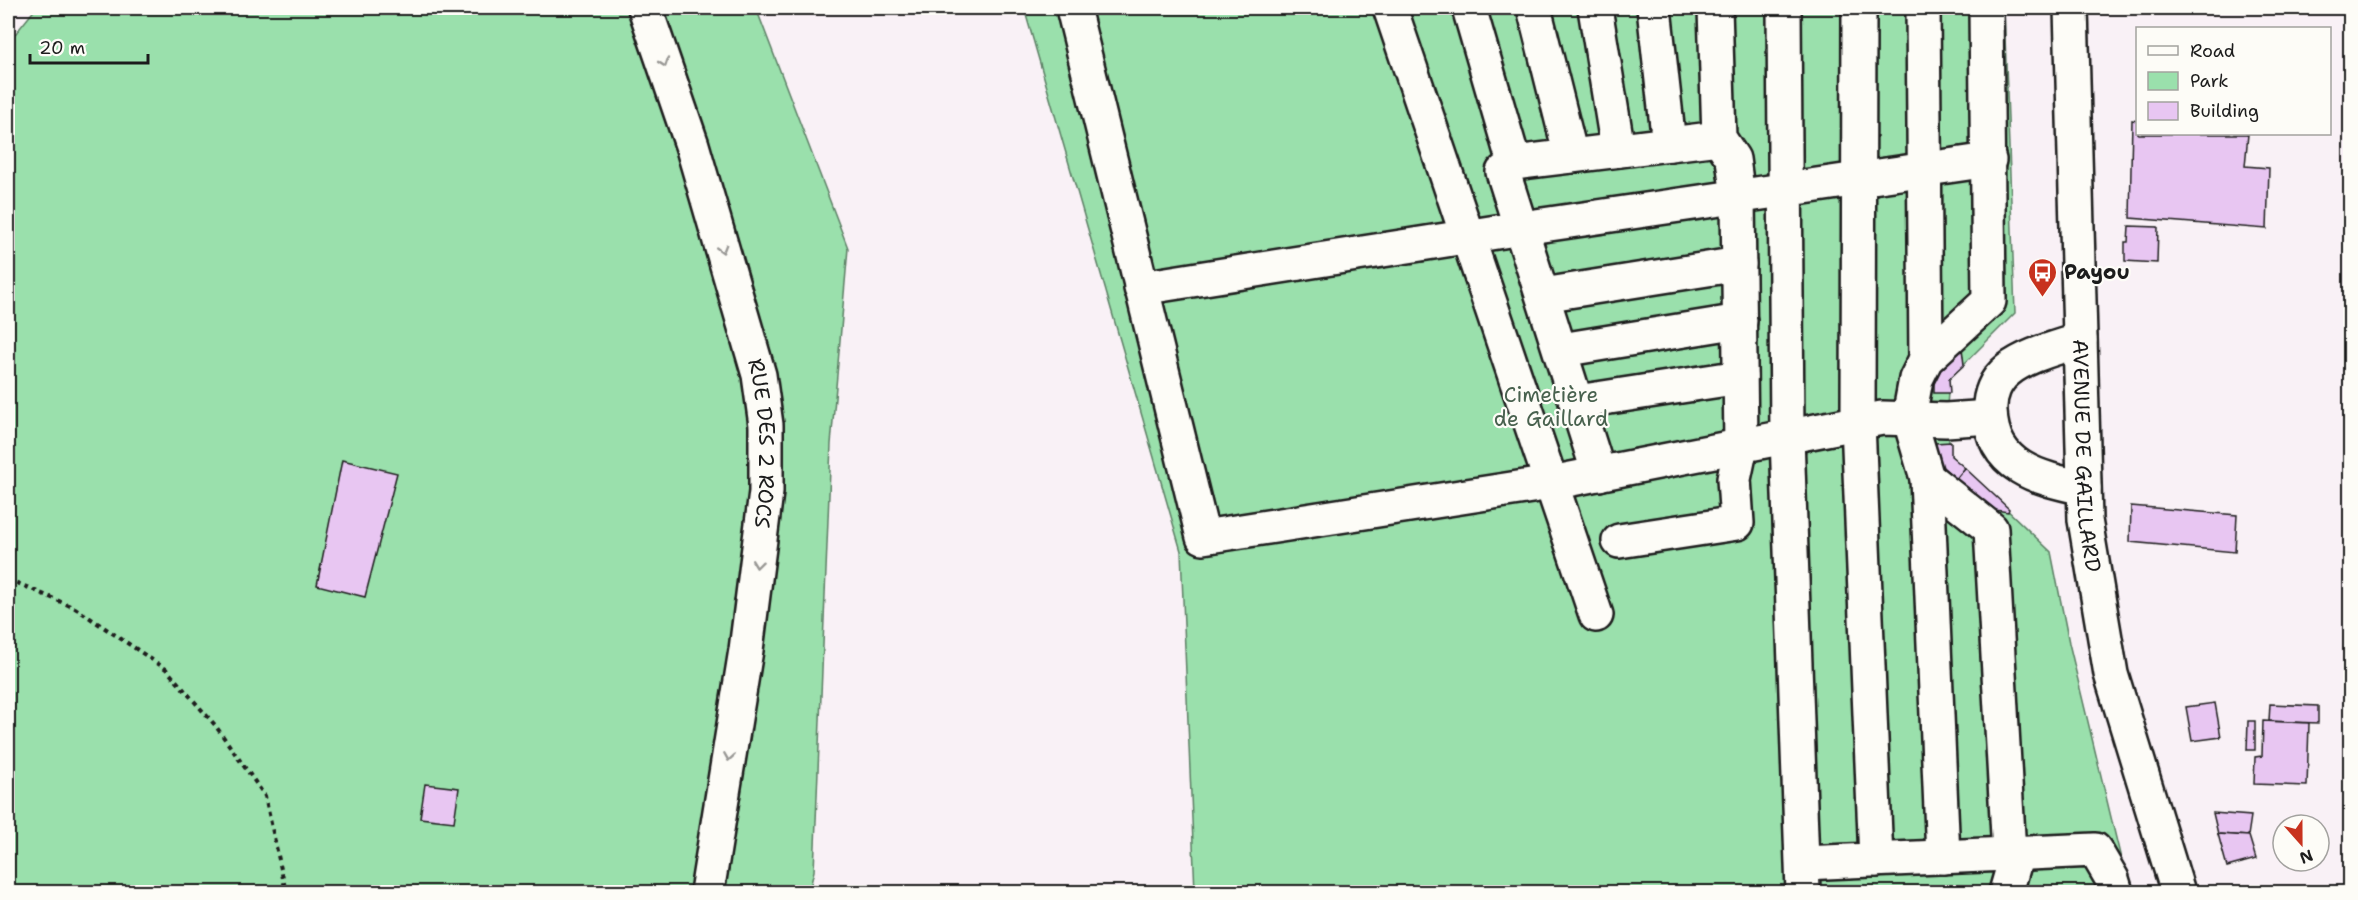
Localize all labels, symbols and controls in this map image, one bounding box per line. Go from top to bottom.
scale bar [30,27,148,65]
legend [2136,27,2331,135]
text: 20 m [39,36,85,60]
text: Road [2190,39,2235,63]
one-way arrow [656,57,669,68]
text: Park [2190,69,2229,93]
text: Building [2190,99,2259,123]
one-way arrow [715,243,727,254]
bus stop icon: Payou [2027,256,2059,298]
place label: Payou [2064,258,2130,286]
street label: AVENUE DE GAILLARD [2066,339,2108,574]
street label: RUE DES 2 ROCS [741,355,780,530]
park label: Cimetière de Gaillard [1494,381,1608,433]
one-way arrow [752,559,764,568]
one-way arrow [724,752,736,761]
north arrow [2271,813,2331,873]
text: N [2297,844,2316,869]

